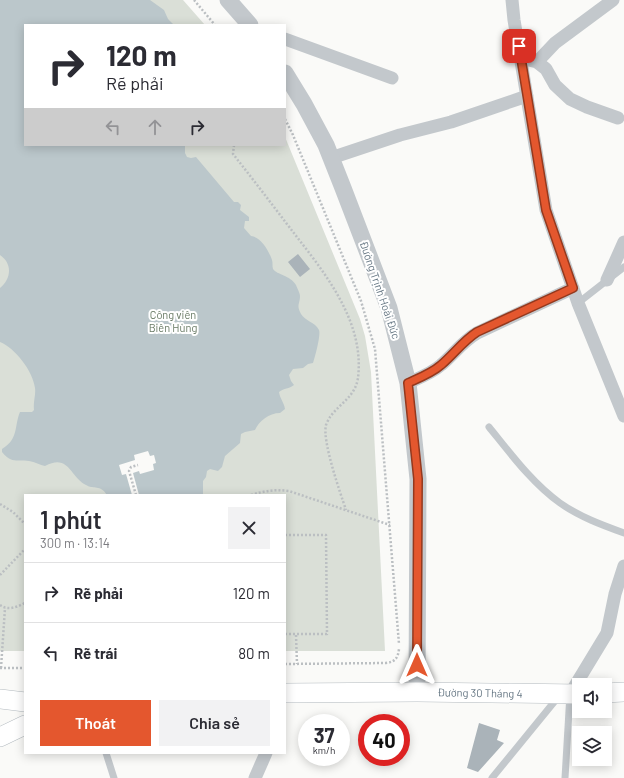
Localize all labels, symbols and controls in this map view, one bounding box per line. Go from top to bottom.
pin [502,29,536,63]
icon: arrive [508,35,530,57]
text: 120 m [106,38,177,72]
icon: right [40,40,92,92]
text: Rẽ phải [106,72,164,94]
icon: left [102,116,124,138]
icon: ahead [144,116,166,138]
icon: right [186,116,208,138]
street label: Đường Trịnh Hoài Đức [358,239,403,341]
park label: Công viên Biên Hùng [149,308,197,334]
text: 1 phút [40,505,102,534]
button: close [228,507,270,549]
text: 300 m · 13:14 [40,535,110,551]
icon: right [40,582,62,604]
text: Rẽ phải [74,584,123,602]
text: 120 m [233,584,270,602]
icon: left [40,642,62,664]
text: Rẽ trái [74,644,117,662]
text: 80 m [238,644,270,662]
position arrow [396,644,438,686]
map controls [572,678,612,766]
button: sound [572,678,612,718]
street label: Đường 30 Tháng 4 [437,685,523,700]
button: Thoát [40,700,151,746]
button: Chia sẻ [159,700,270,746]
speed limit sign: 40 [358,714,410,766]
text: 37 [314,723,334,747]
button: layers [572,726,612,766]
text: km/h [313,744,335,756]

